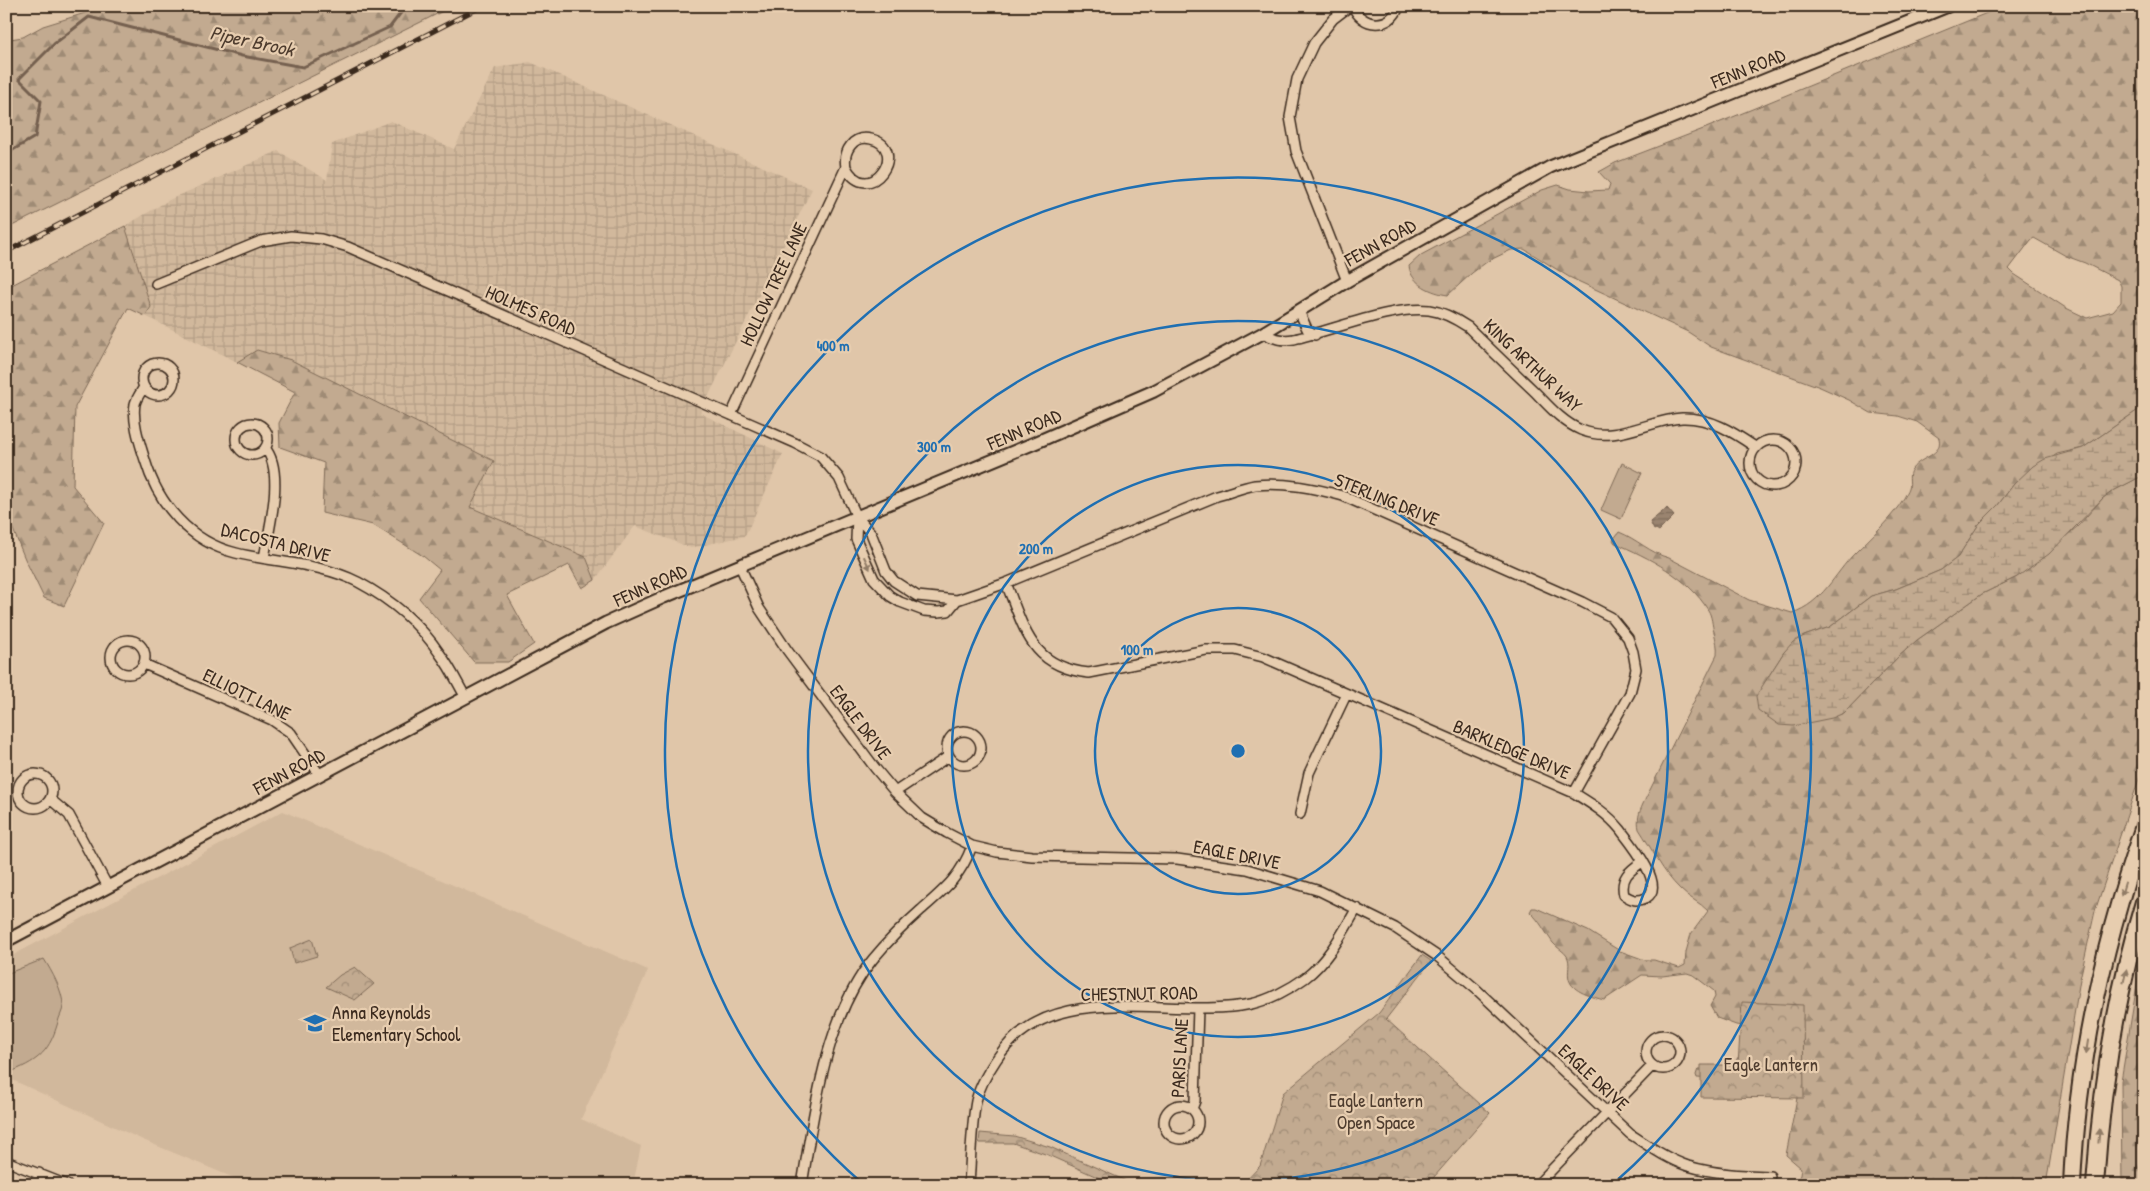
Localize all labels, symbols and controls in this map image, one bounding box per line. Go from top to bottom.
water label: Piper Brook [207,18,298,64]
street label: FENN ROAD [1706,41,1789,95]
street label: FENN ROAD [1339,212,1420,273]
street label: HOLLOW TREE LANE [733,217,813,350]
street label: HOLMES ROAD [481,278,581,342]
street label: KING ARTHUR WAY [1478,312,1589,418]
text: 400 m [817,335,849,356]
street label: FENN ROAD [982,402,1065,457]
text: 300 m [917,436,951,457]
street label: STERLING DRIVE [1331,466,1444,532]
street label: DACOSTA DRIVE [219,516,334,568]
text: 200 m [1019,538,1053,559]
one-way arrow [863,556,871,570]
street label: FENN ROAD [608,557,691,613]
text: 100 m [1121,639,1153,660]
street label: ELLIOTT LANE [199,662,296,727]
street label: EAGLE DRIVE [824,679,898,765]
street label: BARKLEDGE DRIVE [1449,713,1575,786]
street label: FENN ROAD [248,741,329,801]
centre of rings [1229,742,1247,760]
street label: EAGLE DRIVE [1191,833,1283,875]
one-way arrow [2119,881,2126,896]
one-way arrow [2121,967,2129,983]
street label: CHESTNUT ROAD [1080,979,1198,1007]
place label: Anna Reynolds Elementary School [332,999,461,1047]
school or university icon: Anna Reynolds Elementary School [302,1010,328,1036]
street label: PARIS LANE [1164,1017,1194,1098]
street label: EAGLE DRIVE [1553,1038,1635,1117]
one-way arrow [2082,1040,2090,1056]
park label: Eagle Lantern [1724,1051,1818,1077]
park label: Eagle Lantern Open Space [1329,1087,1423,1135]
one-way arrow [2095,1128,2103,1144]

